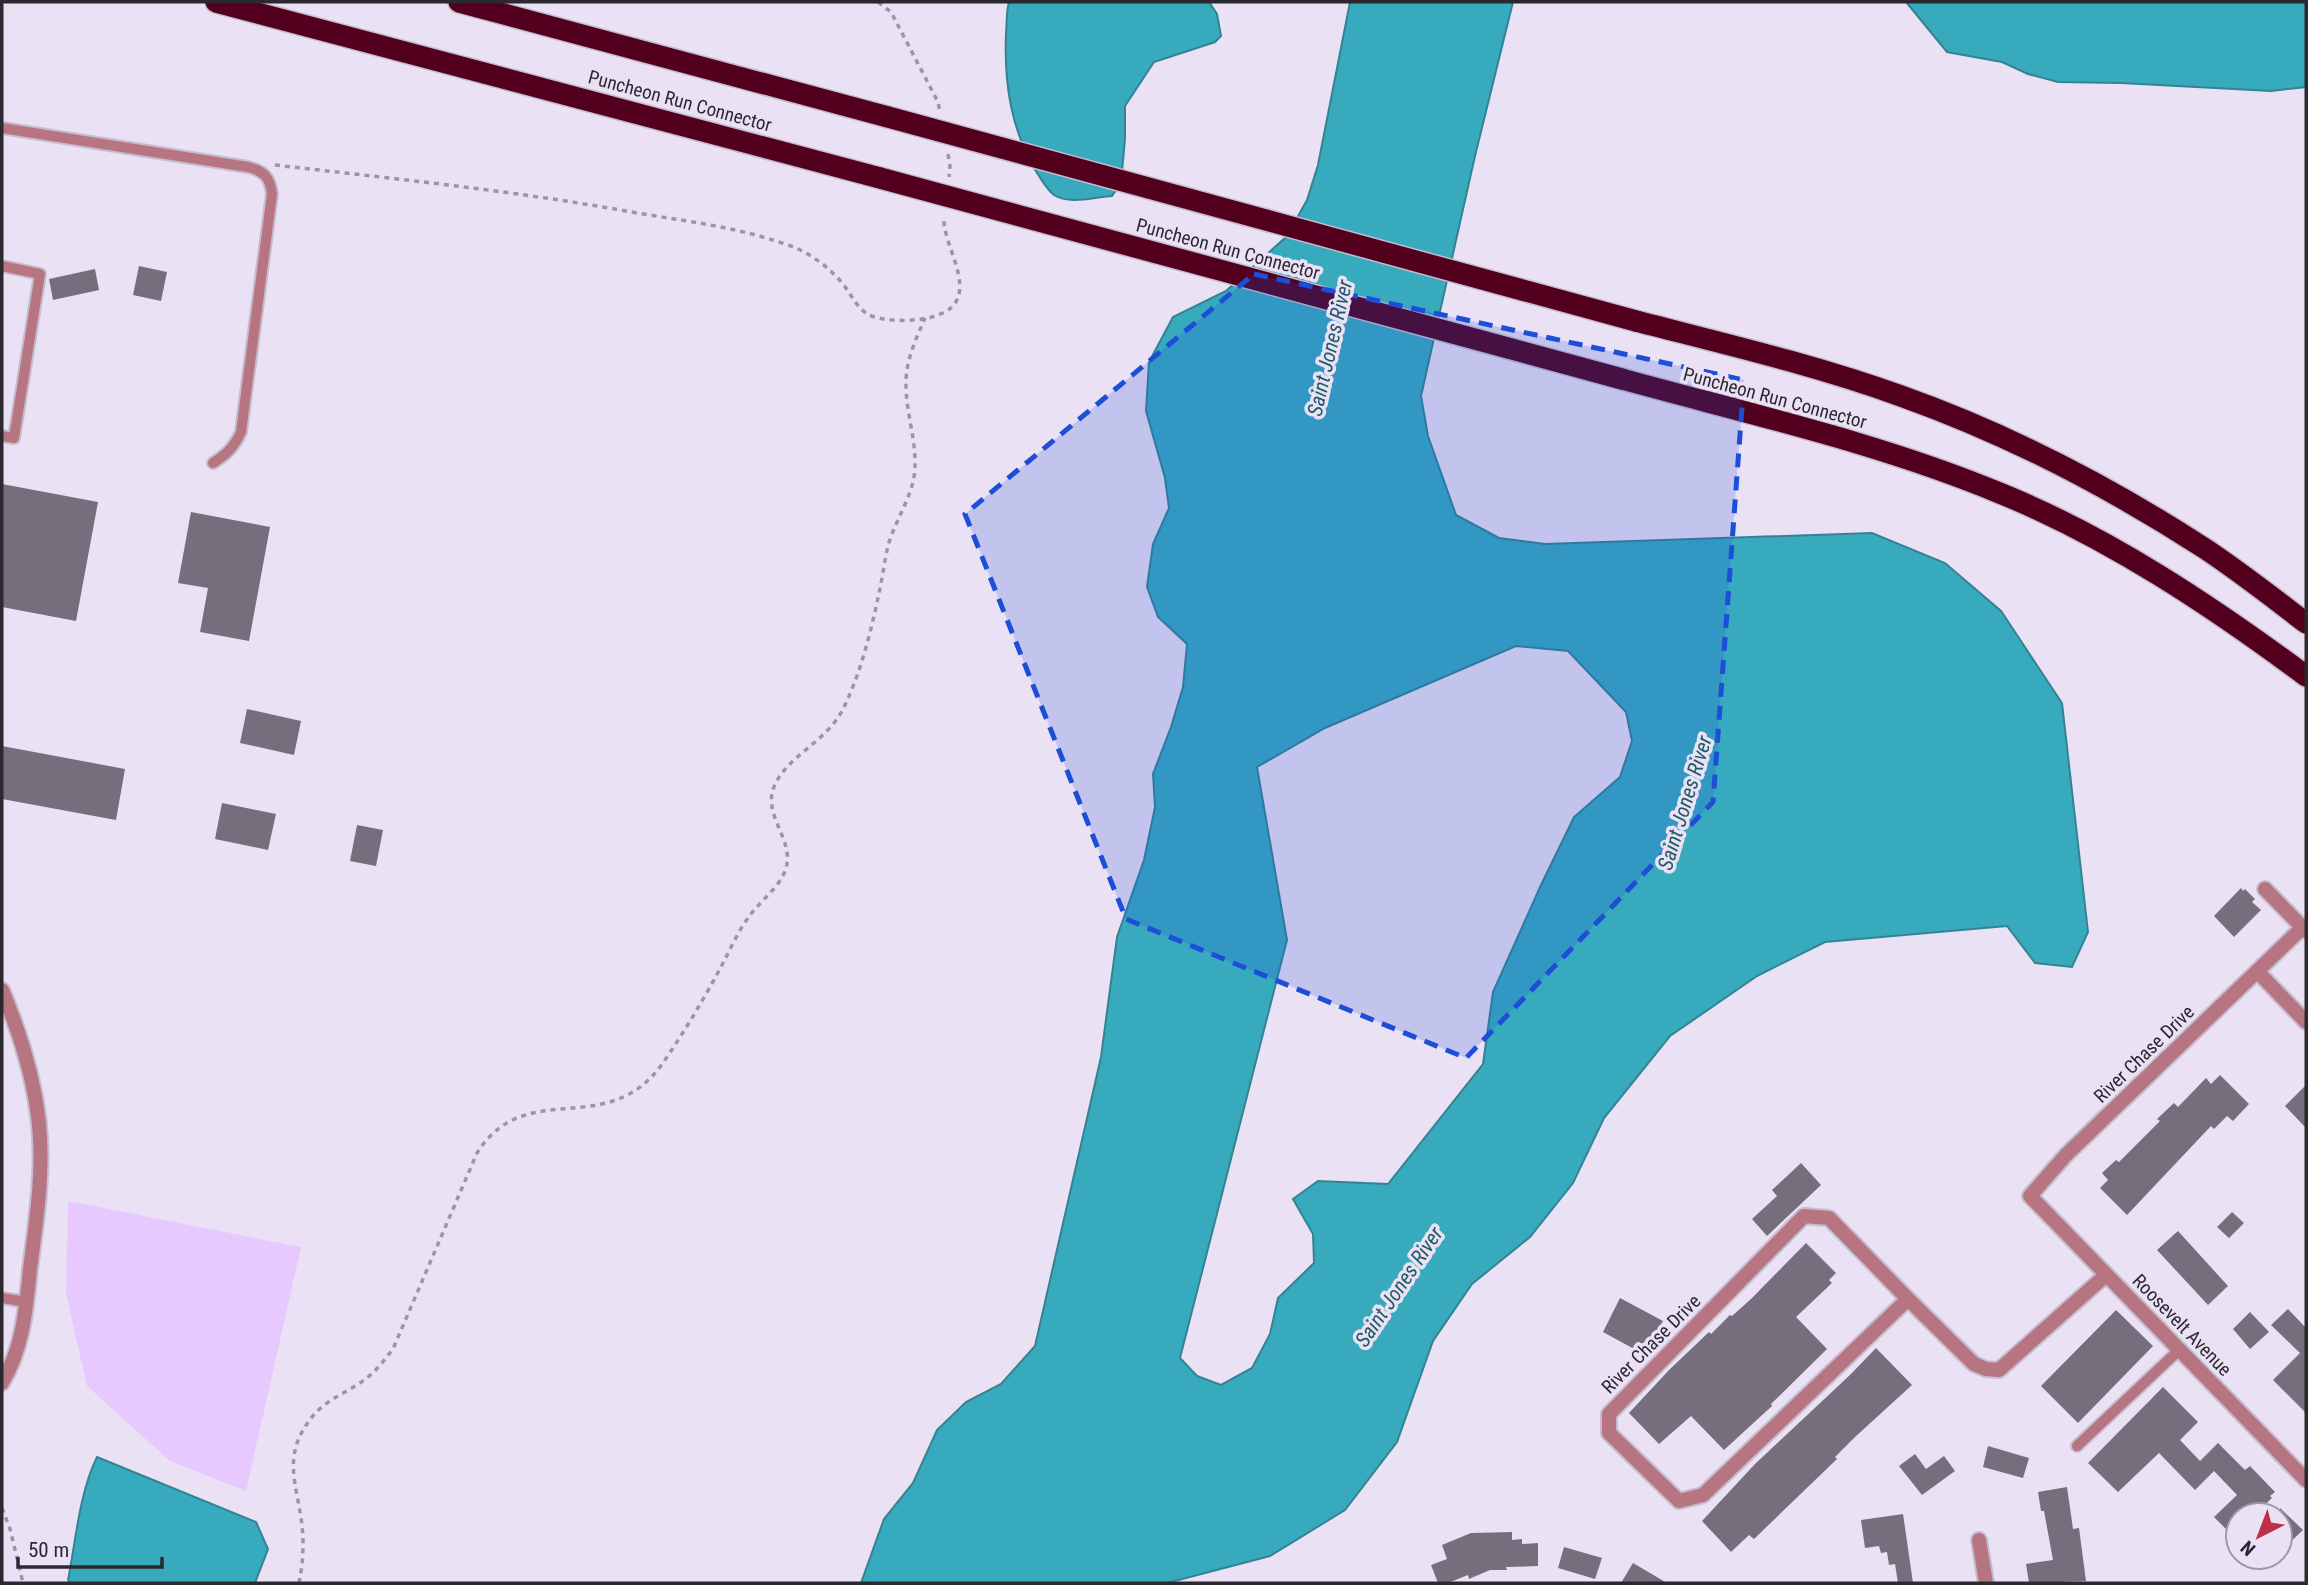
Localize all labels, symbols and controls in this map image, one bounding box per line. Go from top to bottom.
street label: Puncheon Run Connector [586,65,774,137]
street label: Puncheon Run Connector [1134,213,1322,285]
water label: Saint Jones River [1303,277,1358,418]
street label: Puncheon Run Connector [1681,362,1869,434]
water label: Saint Jones River [1653,732,1717,873]
street label: River Chase Drive [2089,1000,2199,1108]
water label: Saint Jones River [1350,1222,1448,1351]
street label: Roosevelt Avenue [2128,1269,2236,1381]
street label: River Chase Drive [1597,1290,1705,1398]
north arrow [2224,1501,2294,1571]
scale bar [18,1526,161,1570]
text: N [2236,1536,2260,1561]
text: 50 m [28,1538,69,1562]

